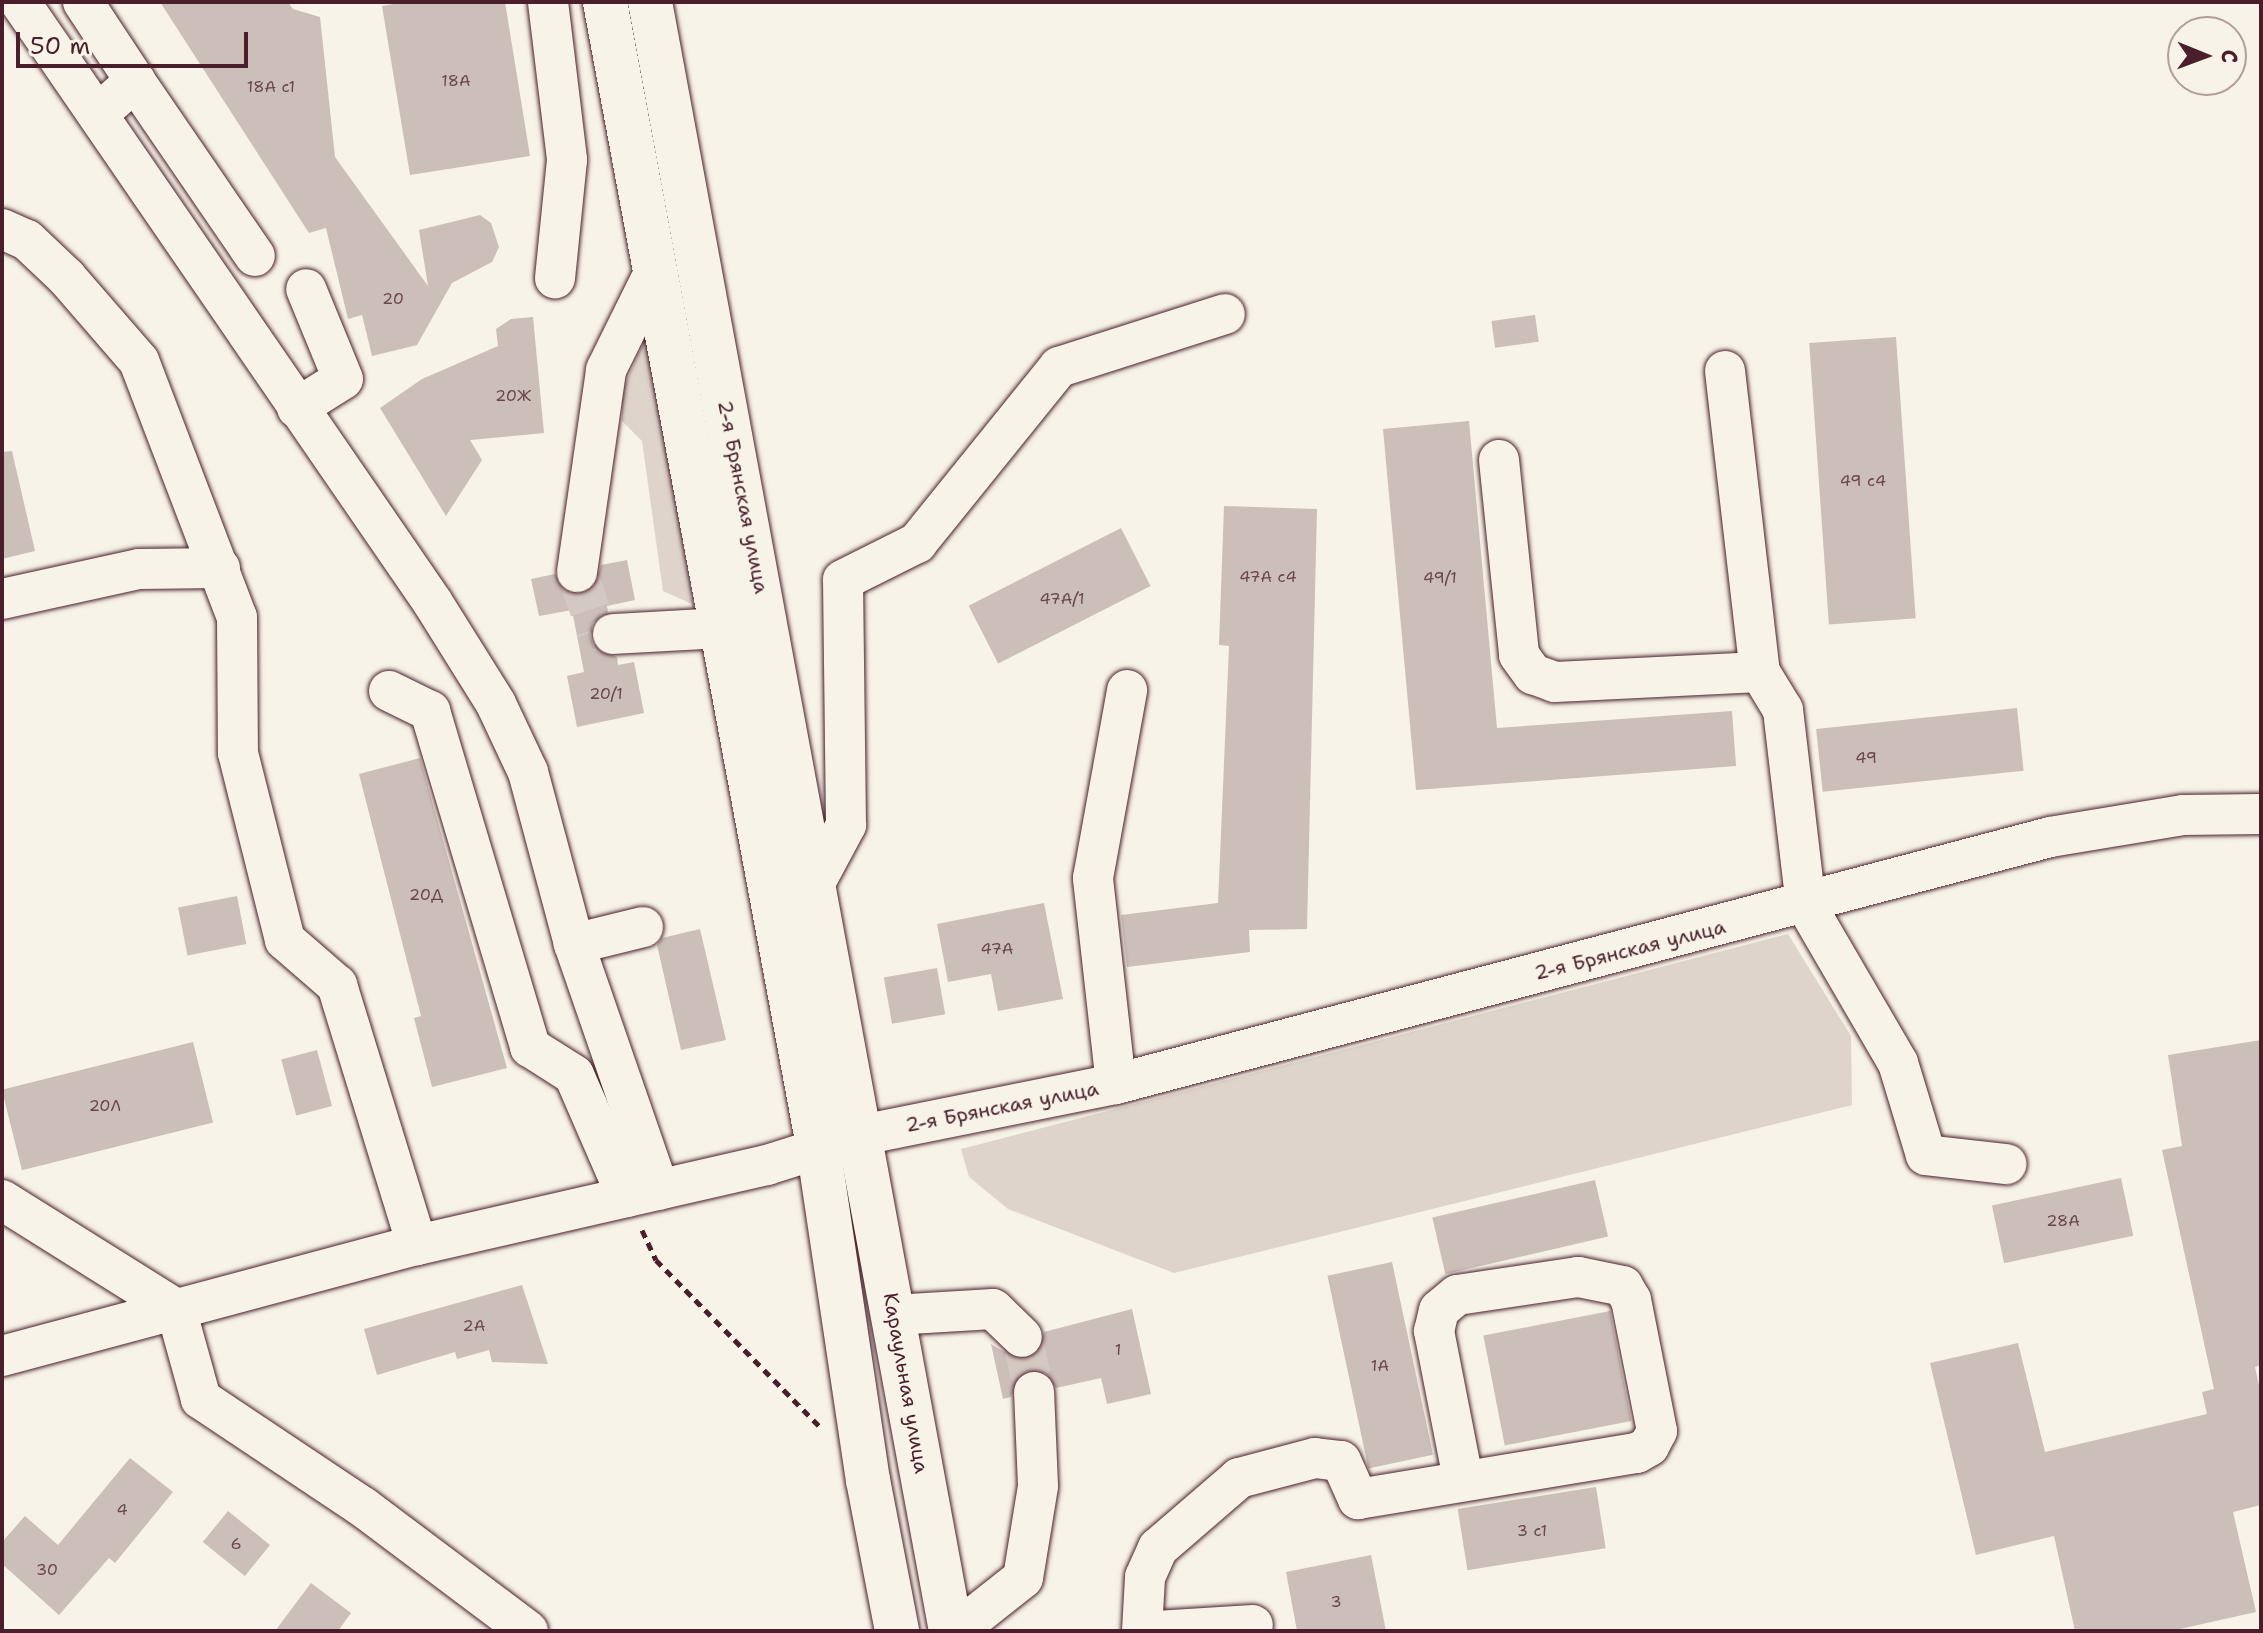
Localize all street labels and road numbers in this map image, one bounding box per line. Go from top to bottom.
street label: 2-я Брянская улица [713,398,773,596]
street label: 2-я Брянская улица [1532,915,1728,985]
street label: 2-я Брянская улица [903,1077,1101,1137]
street label: Караульная улица [878,1291,934,1475]

